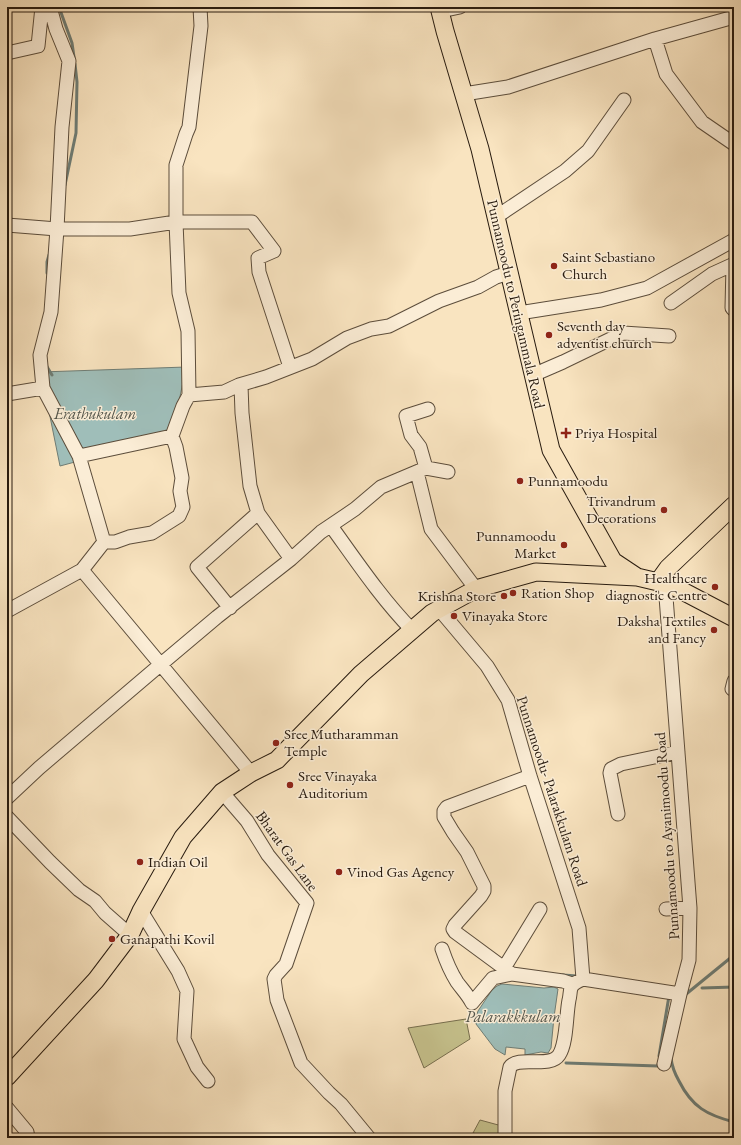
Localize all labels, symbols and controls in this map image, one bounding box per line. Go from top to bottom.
street label: Punnamoodu to Peringammala Road [483,198,550,411]
place label: Saint Sebastiano Church [562,247,655,283]
marker: Saint Sebastiano Church [549,261,559,271]
place label: Seventh day adventist church [557,316,652,352]
marker: Seventh day adventist church [544,330,554,340]
water label: Erathukulam [53,403,136,424]
place label: Priya Hospital [575,423,658,442]
marker: Priya Hospital [560,427,572,439]
place label: Punnamoodu [528,471,608,490]
marker: Punnamoodu [515,476,525,486]
place label: Trivandrum Decorations [586,491,656,527]
marker: Trivandrum Decorations [659,505,669,515]
place label: Punnamoodu Market [476,526,556,562]
marker: Punnamoodu Market [559,540,569,550]
place label: Healthcare diagnostic Centre [606,568,707,604]
marker: Healthcare diagnostic Centre [710,582,720,592]
place label: Ration Shop [521,583,595,602]
place label: Krishna Store [418,586,496,605]
marker: Ration Shop [508,588,518,598]
marker: Krishna Store [499,591,509,601]
place label: Vinayaka Store [462,606,548,625]
marker: Vinayaka Store [449,611,459,621]
place label: Daksha Textiles and Fancy [617,611,706,647]
marker: Daksha Textiles and Fancy [709,625,719,635]
street label: Punnamoodu- Palarakkulam Road [513,693,592,889]
place label: Sree Mutharamman Temple [284,724,399,760]
street label: Punnamoodu to Ayanimoodu Road [650,731,683,940]
marker: Sree Mutharamman Temple [271,738,281,748]
place label: Sree Vinayaka Auditorium [297,766,377,802]
marker: Sree Vinayaka Auditorium [285,780,295,790]
street label: Bharat Gas Lane [252,807,323,895]
place label: Indian Oil [148,852,208,871]
marker: Indian Oil [135,857,145,867]
place label: Vinod Gas Agency [347,862,455,881]
marker: Vinod Gas Agency [334,867,344,877]
place label: Ganapathi Kovil [120,929,215,948]
marker: Ganapathi Kovil [107,934,117,944]
water label: Palarakkkulam [465,1006,561,1027]

